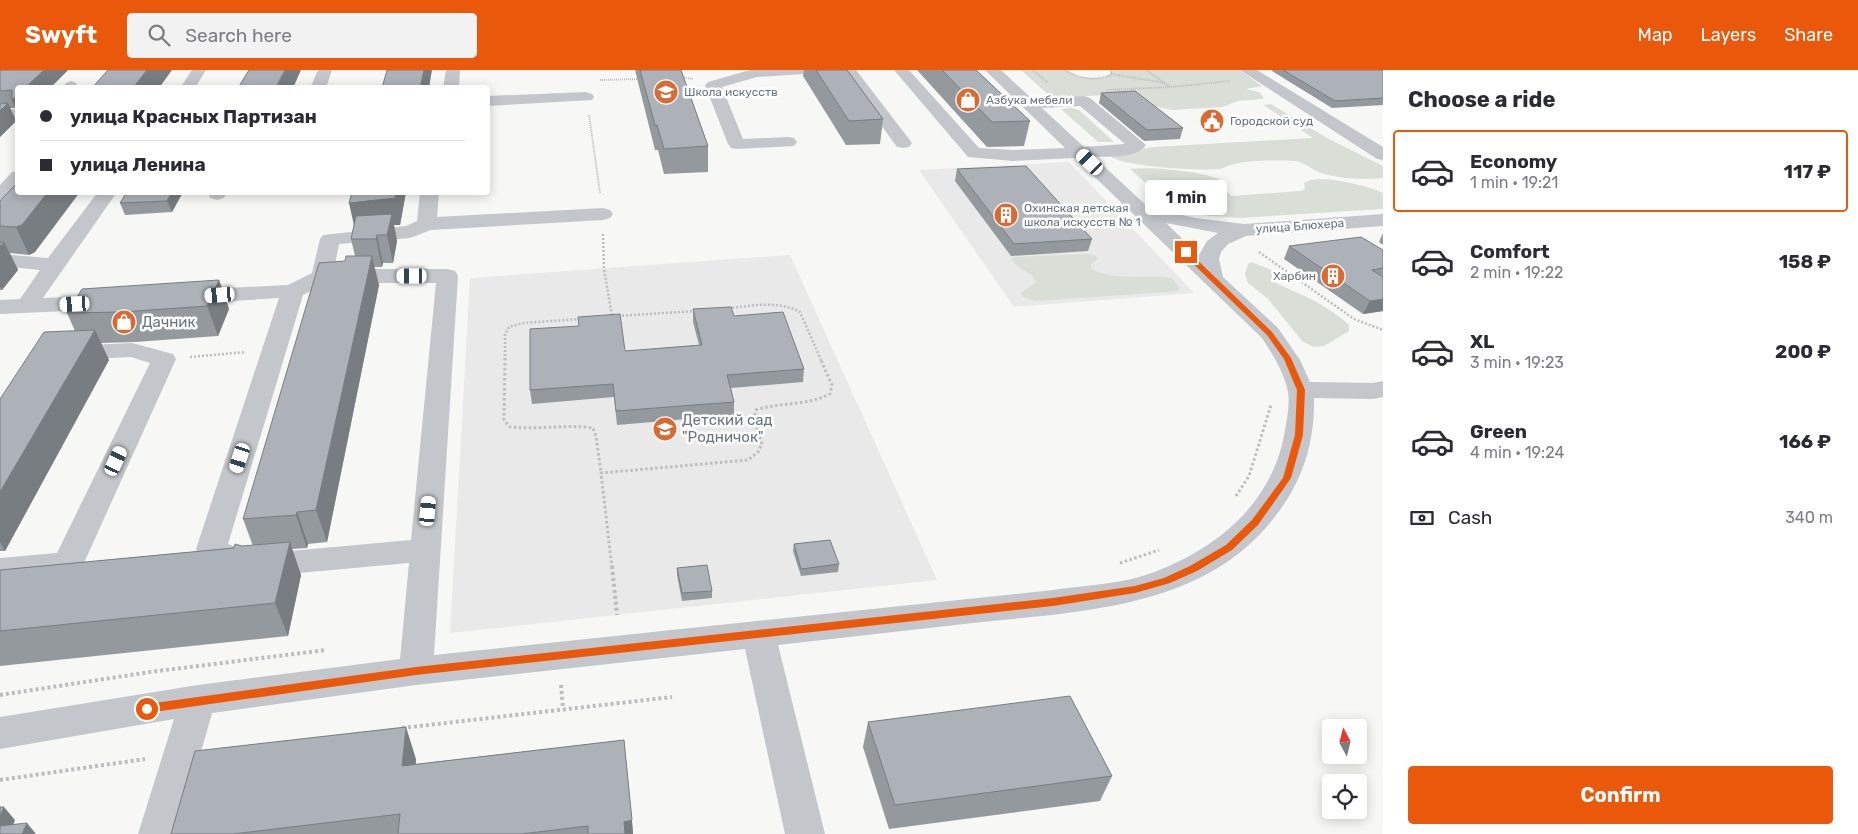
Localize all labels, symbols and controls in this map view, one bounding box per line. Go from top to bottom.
search box [127,13,477,58]
text: Swyft [25,21,97,49]
icon: search [145,21,173,49]
text: Search here [185,24,292,47]
text: Map [1638,24,1673,46]
text: Layers [1701,24,1756,46]
text: Share [1784,24,1833,46]
school or university icon: Школа искусств [653,79,679,105]
place label: Школа искусств [684,85,778,99]
text: Choose a ride [1408,86,1555,113]
shop icon: Азбука мебели [955,87,981,113]
place label: Азбука мебели [986,93,1073,107]
text: улица Красных Партизан [70,105,317,128]
public building icon: Городской суд [1199,108,1225,134]
place label: Городской суд [1230,114,1313,128]
car [1074,146,1106,178]
icon: car [1410,149,1455,194]
text: Economy [1470,150,1557,173]
text: улица Ленина [70,153,206,176]
text: 117 ₽ [1783,160,1831,183]
text: 1 min · 19:21 [1470,173,1558,192]
callout: 1 min [1145,180,1227,214]
text: 1 min [1166,188,1206,207]
place label: Охинская детская школа искусств № 1 [1024,201,1141,229]
building icon: Охинская детская школа искусств № 1 [993,202,1019,228]
street label: улица Блюхера [1255,216,1345,236]
icon: car [1410,239,1455,284]
text: Comfort [1470,240,1550,263]
route end [1175,241,1197,263]
text: 158 ₽ [1779,250,1831,273]
building icon: Харбин [1320,263,1346,289]
text: 2 min · 19:22 [1470,263,1563,282]
car [397,269,427,284]
place label: Харбин [1273,269,1316,283]
car [204,286,235,304]
car [59,296,90,312]
shop icon: Дачник [111,309,137,335]
place label: Дачник [142,313,195,331]
icon: car [1410,329,1455,374]
text: XL [1470,330,1494,353]
text: 200 ₽ [1775,340,1831,363]
text: 3 min · 19:23 [1470,353,1564,372]
place label: Детский сад "Родничок" [682,411,773,446]
school or university icon: Детский сад "Родничок" [652,416,678,442]
icon: car [1410,419,1455,464]
text: Green [1470,420,1527,443]
text: 166 ₽ [1779,430,1831,453]
car [228,441,251,475]
text: 4 min · 19:24 [1470,443,1564,462]
car [102,444,129,478]
car [419,495,436,527]
icon: cash [1408,504,1436,532]
text: Cash [1448,506,1492,529]
text: 340 m [1785,508,1833,527]
route start [136,698,158,720]
north arrow [1322,719,1368,764]
map controls [1322,719,1367,819]
button: Confirm [1408,766,1833,824]
button: locate [1322,774,1367,819]

